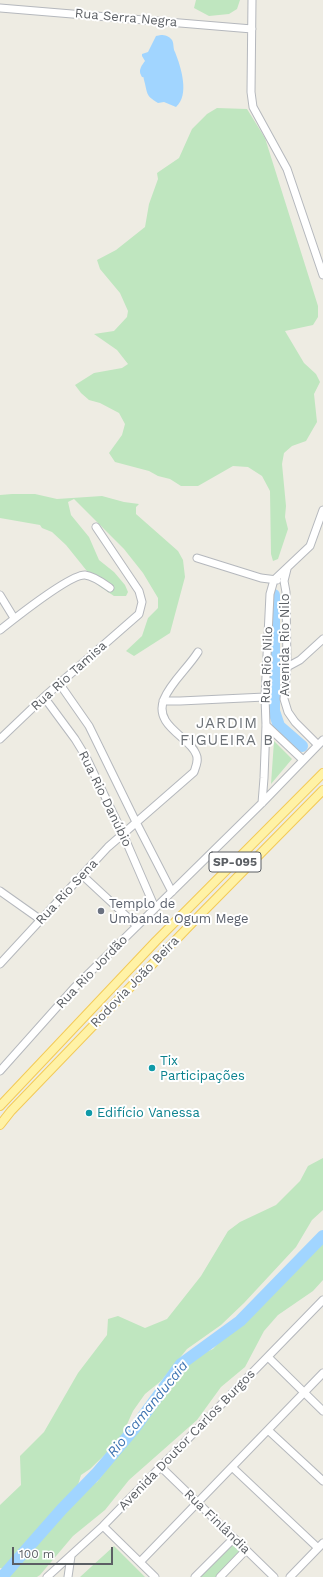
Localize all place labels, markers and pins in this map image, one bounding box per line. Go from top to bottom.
place label: Templo de Umbanda Ogum Mege [109,896,248,927]
marker: Templo de Umbanda Ogum Mege [96,906,106,916]
place label: Tix Participações [160,1053,245,1084]
marker: Tix Participações [147,1063,157,1073]
place label: Edifício Vanessa [97,1105,200,1121]
marker: Edifício Vanessa [84,1108,94,1118]

